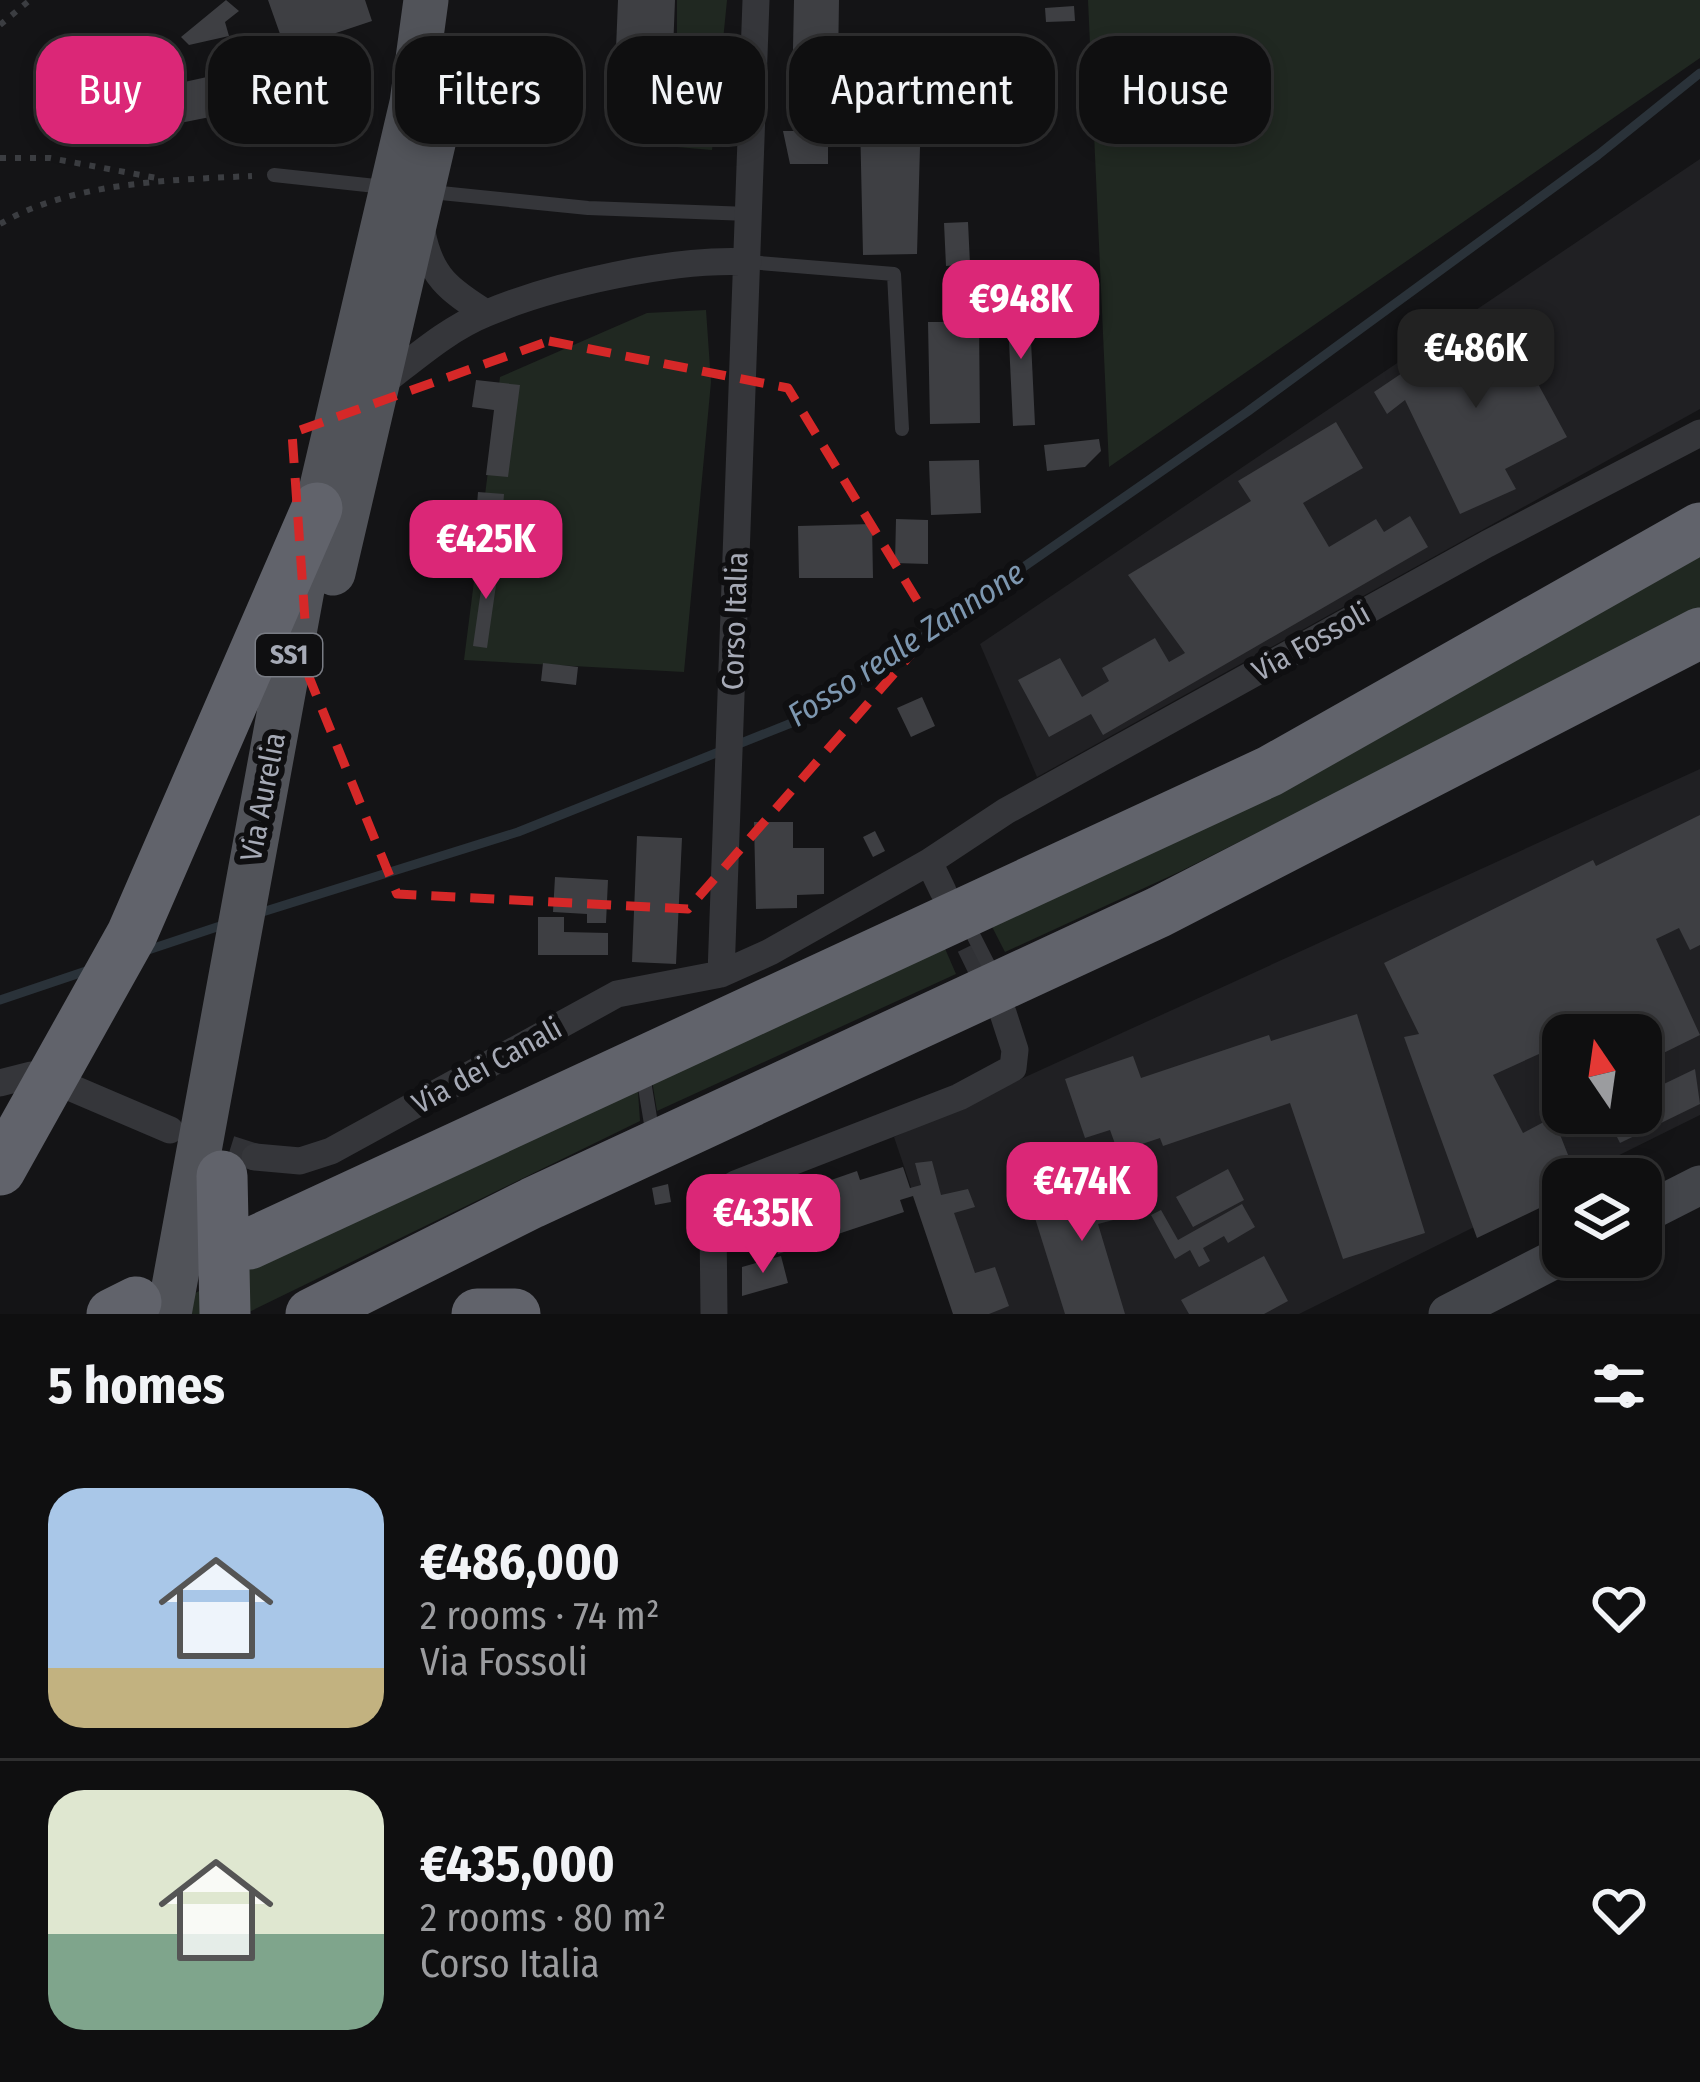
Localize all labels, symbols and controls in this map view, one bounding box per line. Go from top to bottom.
chip: Buy [36,36,184,144]
chip: Rent [208,36,371,144]
chip: Filters [395,36,583,144]
chip: New [607,36,765,144]
chip: Apartment [789,36,1055,144]
chip: House [1079,36,1271,144]
pin: €948K [937,260,1105,362]
text: €948K [969,276,1073,322]
pin: €486K [1392,309,1560,411]
text: €486K [1424,325,1528,371]
pin: €425K [402,500,570,602]
text: €425K [436,516,536,562]
street label: Corso Italia [715,551,755,691]
water label: Fosso reale Zannone [780,553,1032,735]
street label: Via Fossoli [1246,595,1376,689]
road number: SS1 [256,634,322,676]
street label: Via Aurelia [233,729,293,865]
street label: Via dei Canali [406,1010,568,1122]
north arrow [1542,1014,1662,1134]
map controls [1542,1014,1662,1278]
pin: €474K [998,1142,1166,1244]
text: €474K [1034,1158,1131,1204]
button: layers [1542,1158,1662,1278]
pin: €435K [679,1174,847,1276]
text: €435K [713,1190,813,1236]
icon: filters [1586,1353,1652,1419]
text: 5 homes [48,1355,225,1417]
text: €486,000 [420,1531,620,1593]
icon: home [144,1536,288,1680]
icon: heart [1586,1575,1652,1641]
text: 2 rooms · 74 m² [420,1593,660,1639]
text: Via Fossoli [420,1639,588,1685]
text: €435,000 [420,1833,615,1895]
icon: home [144,1838,288,1982]
icon: heart [1586,1877,1652,1943]
text: 2 rooms · 80 m² [420,1895,666,1941]
text: Corso Italia [420,1941,600,1987]

